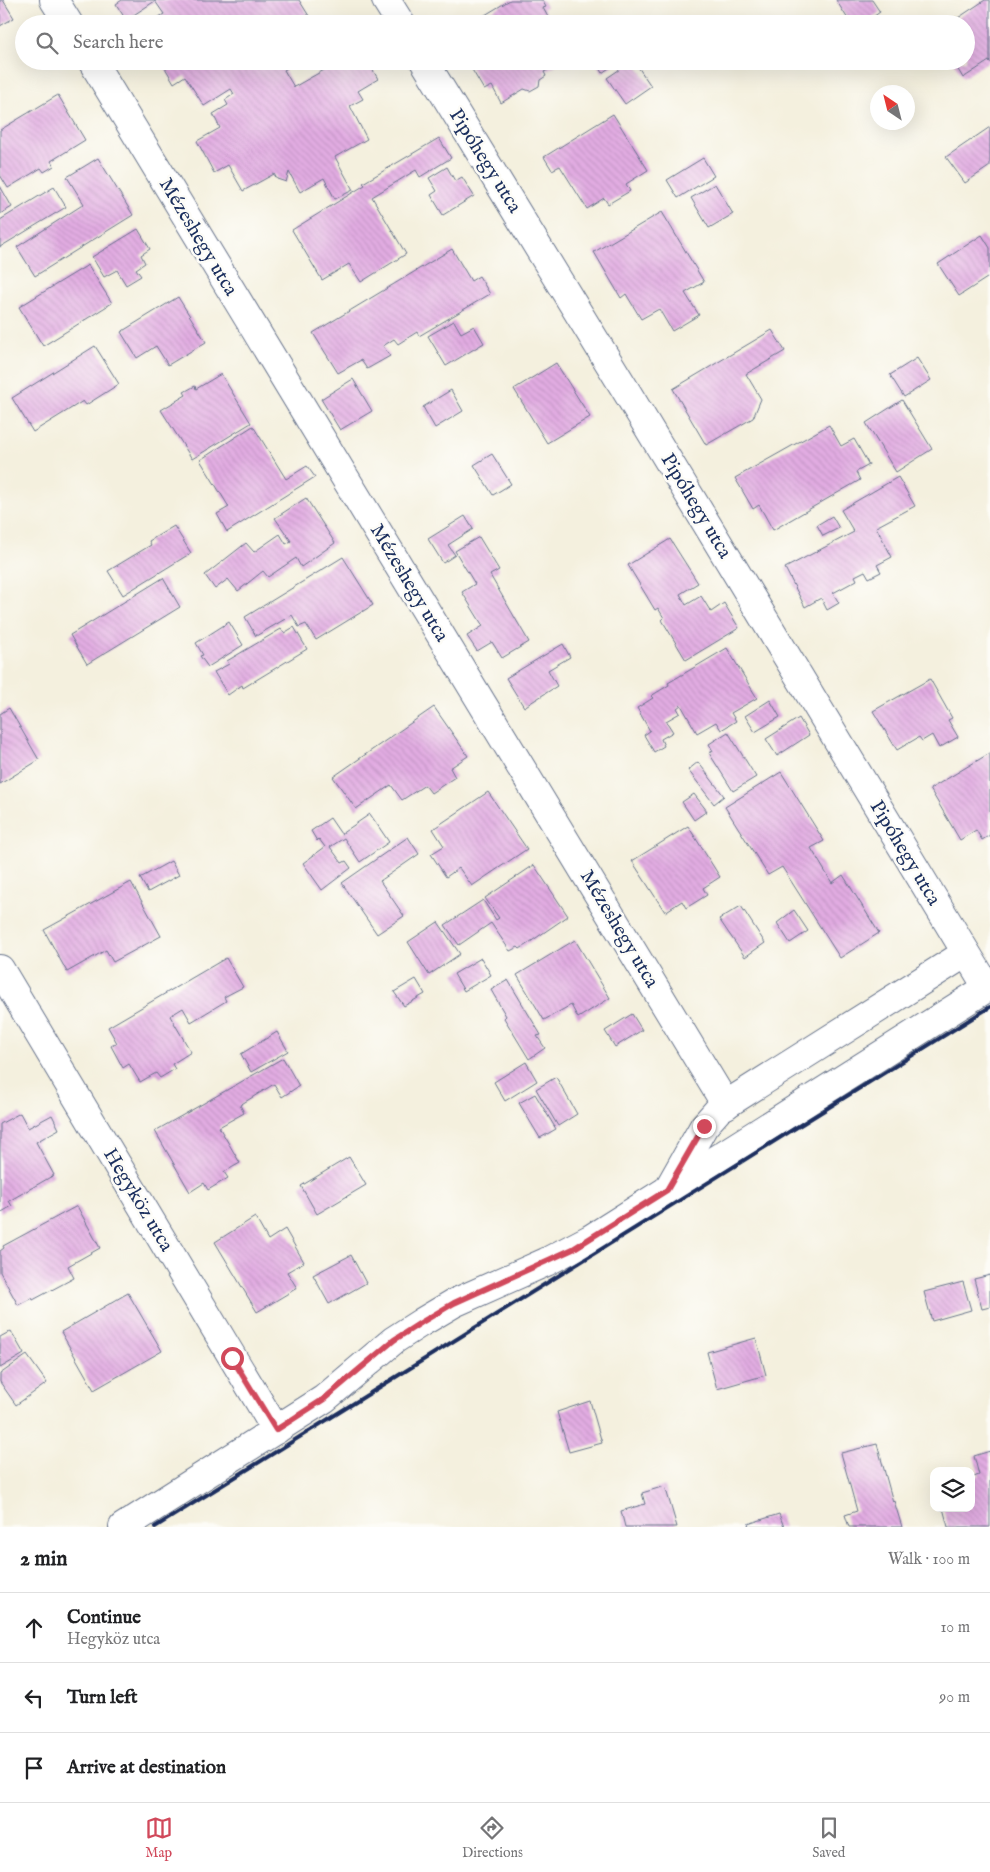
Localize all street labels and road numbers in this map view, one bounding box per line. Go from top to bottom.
street label: Pipóhegy utca [443,104,527,218]
street label: Mézeshegy utca [153,173,243,301]
street label: Pipóhegy utca [655,449,737,563]
street label: Mézeshegy utca [364,519,454,647]
street label: Pipóhegy utca [864,796,946,910]
street label: Mézeshegy utca [574,865,664,993]
street label: Hegyköz utca [97,1144,179,1257]

